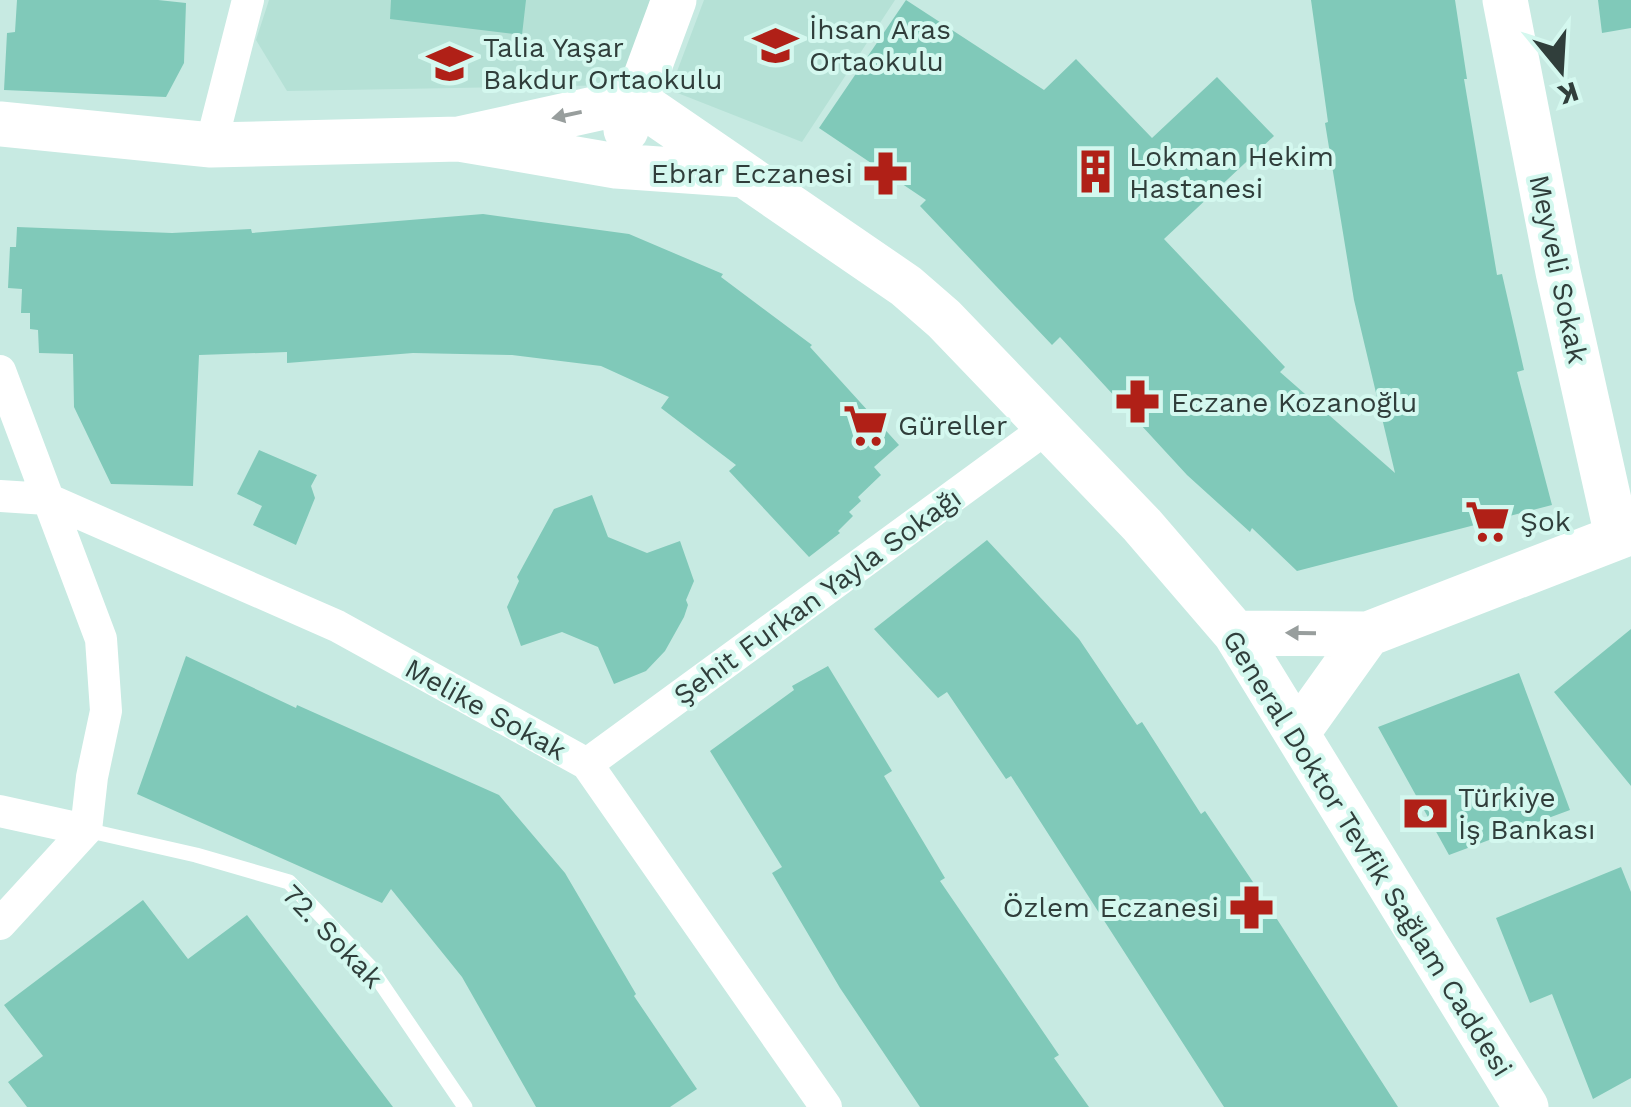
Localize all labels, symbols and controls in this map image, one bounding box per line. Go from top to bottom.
place label: İhsan Aras Ortaokulu [809,13,951,78]
north arrow [1511,20,1611,120]
school or university icon: İhsan Aras Ortaokulu [752,21,800,69]
place label: Talia Yaşar Bakdur Ortaokulu [483,31,722,96]
school or university icon: Talia Yaşar Bakdur Ortaokulu [426,39,474,87]
text: K [1554,75,1583,112]
one-way arrow [551,108,582,123]
place label: Lokman Hekim Hastanesi [1129,140,1334,205]
building icon: Lokman Hekim Hastanesi [1072,148,1120,196]
pharmacy icon: Ebrar Eczanesi [862,149,910,197]
place label: Ebrar Eczanesi [651,157,853,190]
street label: Meyveli Sokak [1522,172,1595,367]
pharmacy icon: Eczane Kozanoğlu [1114,378,1162,426]
place label: Eczane Kozanoğlu [1171,386,1417,419]
supermarket icon: Güreller [841,401,889,449]
place label: Güreller [898,409,1007,442]
street label: Şehit Furkan Yayla Sokağı [667,481,967,712]
supermarket icon: Şok [1463,497,1511,545]
place label: Şok [1520,505,1571,538]
street label: General Doktor Tevfik Sağlam Caddesi [1216,624,1519,1082]
one-way arrow [1285,625,1317,641]
street label: Melike Sokak [399,652,572,767]
place label: Türkiye İş Bankası [1458,781,1595,846]
bank icon: Türkiye İş Bankası [1401,789,1449,837]
street label: 72. Sokak [275,878,390,995]
pharmacy icon: Özlem Eczanesi [1228,883,1276,931]
place label: Özlem Eczanesi [1003,891,1219,924]

